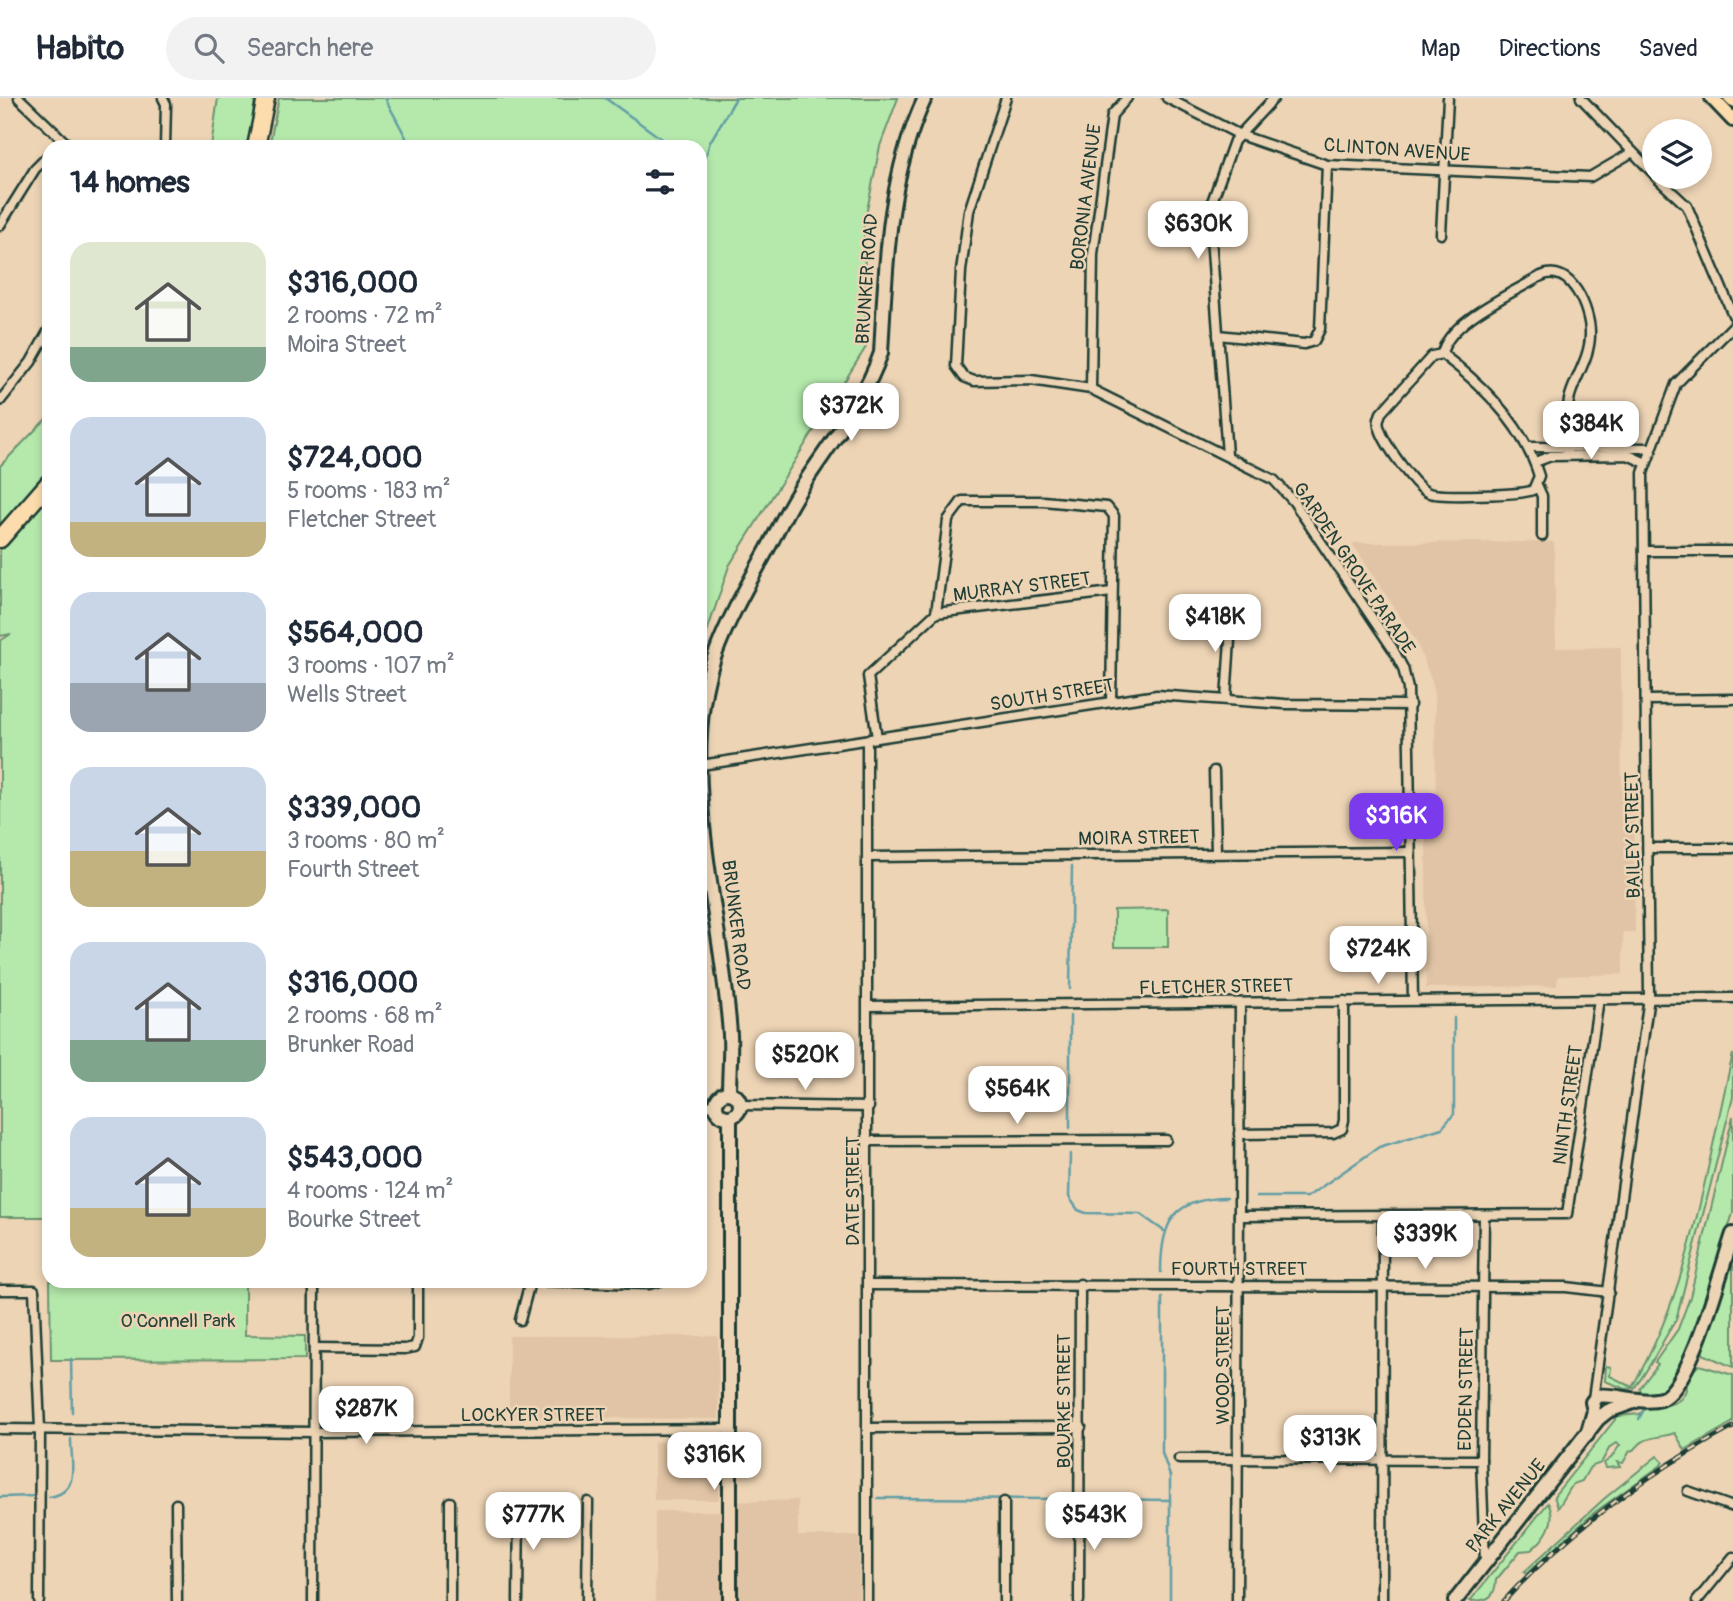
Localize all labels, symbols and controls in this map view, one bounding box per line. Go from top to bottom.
search box [166,17,656,80]
text: Habito [35,28,124,69]
icon: search [190,29,228,67]
text: Search here [246,32,373,64]
text: Map [1421,34,1461,63]
text: Directions [1499,34,1600,63]
text: Saved [1638,34,1698,63]
map controls [1642,119,1712,189]
button: layers [1642,119,1712,189]
street label: BORONIA AVENUE [1065,122,1107,272]
street label: CLINTON AVENUE [1323,133,1471,167]
icon: filters [641,163,679,201]
text: 14 homes [70,164,190,201]
pin: $630K [1149,202,1247,261]
text: $630K [1164,209,1232,238]
street label: BRUNKER ROAD [850,213,884,345]
text: $316,000 [287,264,418,301]
icon: home [126,270,210,354]
text: 2 rooms · 72 m² [287,301,443,330]
text: Moira Street [287,330,406,359]
pin: $372K [802,384,900,443]
text: $372K [819,391,883,420]
pin: $384K [1542,402,1640,461]
text: $384K [1559,409,1623,438]
text: $724,000 [287,439,422,476]
icon: home [126,445,210,529]
text: 5 rooms · 183 m² [287,476,451,505]
street label: GARDEN GROVE PARADE [1288,478,1420,659]
text: Fletcher Street [287,505,436,534]
street label: MURRAY STREET [952,567,1092,607]
pin: $418K [1166,594,1264,654]
text: $418K [1185,602,1245,631]
text: $564,000 [287,614,423,651]
icon: home [126,620,210,704]
text: 3 rooms · 107 m² [287,651,455,680]
street label: SOUTH STREET [988,673,1116,717]
text: Wells Street [287,680,407,709]
street label: BAILEY STREET [1620,771,1646,899]
text: $339,000 [287,789,421,826]
pin: $316K [1347,794,1445,853]
icon: home [126,795,210,879]
text: $316K [1365,801,1427,830]
street label: MOIRA STREET [1078,825,1200,851]
text: 3 rooms · 80 m² [287,826,445,855]
text: Fourth Street [287,855,419,884]
street label: BRUNKER ROAD [716,859,756,992]
pin: $724K [1329,926,1427,986]
text: $724K [1346,934,1410,963]
text: $316,000 [287,964,418,1001]
icon: home [126,970,210,1054]
street label: FLETCHER STREET [1139,974,1293,1000]
text: 2 rooms · 68 m² [287,1001,443,1030]
text: Brunker Road [287,1030,415,1059]
pin: $520K [756,1032,854,1092]
text: $520K [771,1040,839,1069]
street label: NINTH STREET [1548,1044,1588,1166]
pin: $564K [968,1066,1066,1126]
text: $564K [984,1074,1050,1103]
street label: DATE STREET [841,1136,865,1246]
text: $543,000 [287,1139,423,1176]
icon: home [126,1145,210,1229]
text: 4 rooms · 124 m² [287,1176,453,1205]
text: Bourke Street [287,1205,420,1234]
pin: $339K [1376,1212,1474,1271]
text: $339K [1393,1219,1457,1248]
street label: FOURTH STREET [1171,1257,1307,1281]
street label: WOOD STREET [1211,1305,1235,1425]
park label: O'Connell Park [121,1309,236,1333]
street label: EDDEN STREET [1453,1327,1479,1451]
street label: BOURKE STREET [1052,1334,1076,1468]
pin: $287K [317,1386,415,1446]
text: $287K [335,1394,397,1423]
street label: LOCKYER STREET [461,1403,605,1427]
pin: $313K [1281,1416,1379,1475]
text: $313K [1300,1423,1361,1452]
pin: $316K [665,1432,763,1492]
text: $316K [683,1440,745,1469]
street label: PARK AVENUE [1461,1454,1551,1558]
pin: $777K [484,1492,582,1552]
pin: $543K [1045,1492,1143,1552]
text: $777K [502,1500,564,1529]
text: $543K [1062,1500,1126,1529]

